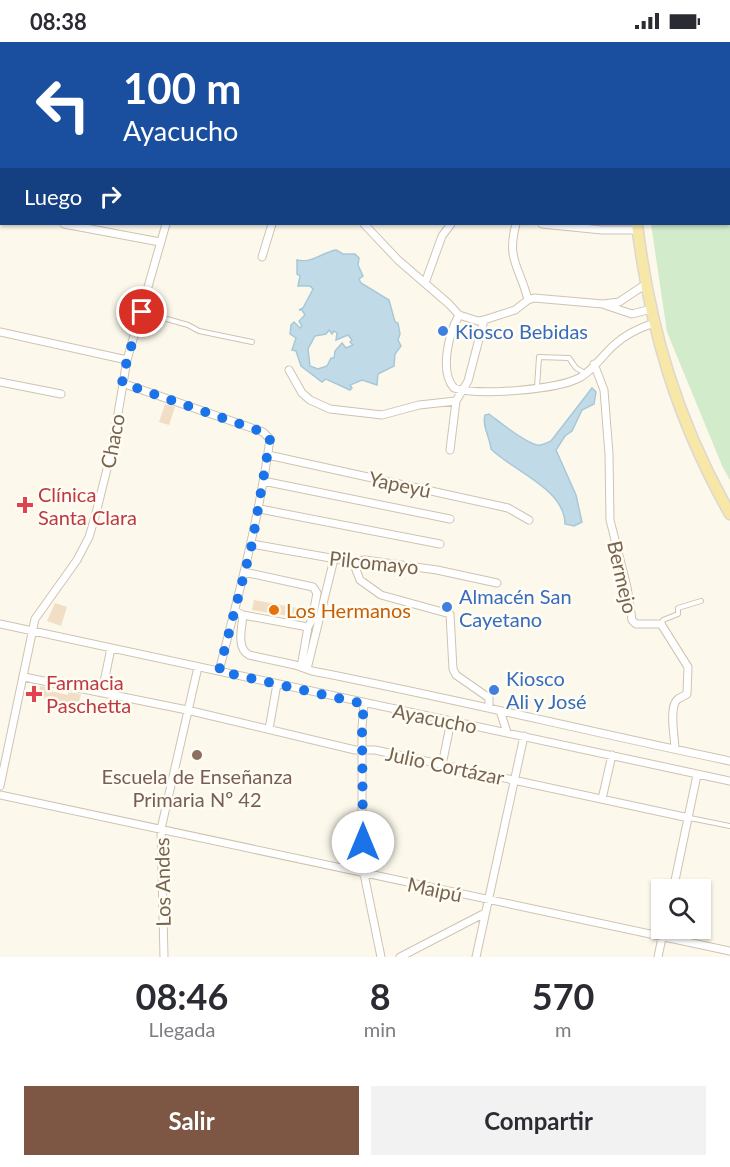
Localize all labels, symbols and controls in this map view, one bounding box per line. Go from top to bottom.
text: 08:38 [30,8,87,35]
text: 100 m [123,63,241,113]
icon: left [24,66,102,144]
text: Ayacucho [123,114,238,147]
icon: right [94,180,127,213]
text: Luego [24,183,82,210]
pin [116,286,167,337]
icon: arrive [125,295,158,328]
place label: Kiosco Bebidas [455,319,588,343]
marker: Kiosco Bebidas [436,324,450,338]
street label: Chaco [95,412,129,470]
street label: Yapeyú [367,466,433,502]
place label: Clínica Santa Clara [38,482,137,529]
marker: Clínica Santa Clara [16,496,34,514]
street label: Bermejo [603,538,643,616]
street label: Pilcomayo [328,545,420,579]
place label: Almacén San Cayetano [459,584,572,631]
place label: Los Hermanos [286,598,411,622]
marker: Almacén San Cayetano [440,600,454,614]
marker: Los Hermanos [267,603,281,617]
place label: Kiosco Ali y José [506,666,587,713]
place label: Farmacia Paschetta [46,670,131,717]
marker: Kiosco Ali y José [487,683,501,697]
marker: Farmacia Paschetta [27,687,41,701]
street label: Ayacucho [391,698,479,738]
street label: Julio Cortázar [384,741,507,789]
marker: Escuela de Enseñanza Primaria Nº 42 [190,748,204,762]
place label: Escuela de Enseñanza Primaria Nº 42 [102,764,292,811]
position arrow [331,810,395,874]
street label: Los Andes [149,837,175,927]
street label: Maipú [405,872,465,906]
map controls [651,879,711,939]
button: search [651,879,711,939]
text: 08:46 [136,974,228,1018]
text: 8 [370,974,391,1018]
text: 570 [532,974,594,1018]
text: Llegada [148,1017,215,1041]
text: min [364,1017,396,1041]
text: m [555,1017,571,1041]
button: Salir [24,1086,359,1155]
button: Compartir [371,1086,706,1155]

